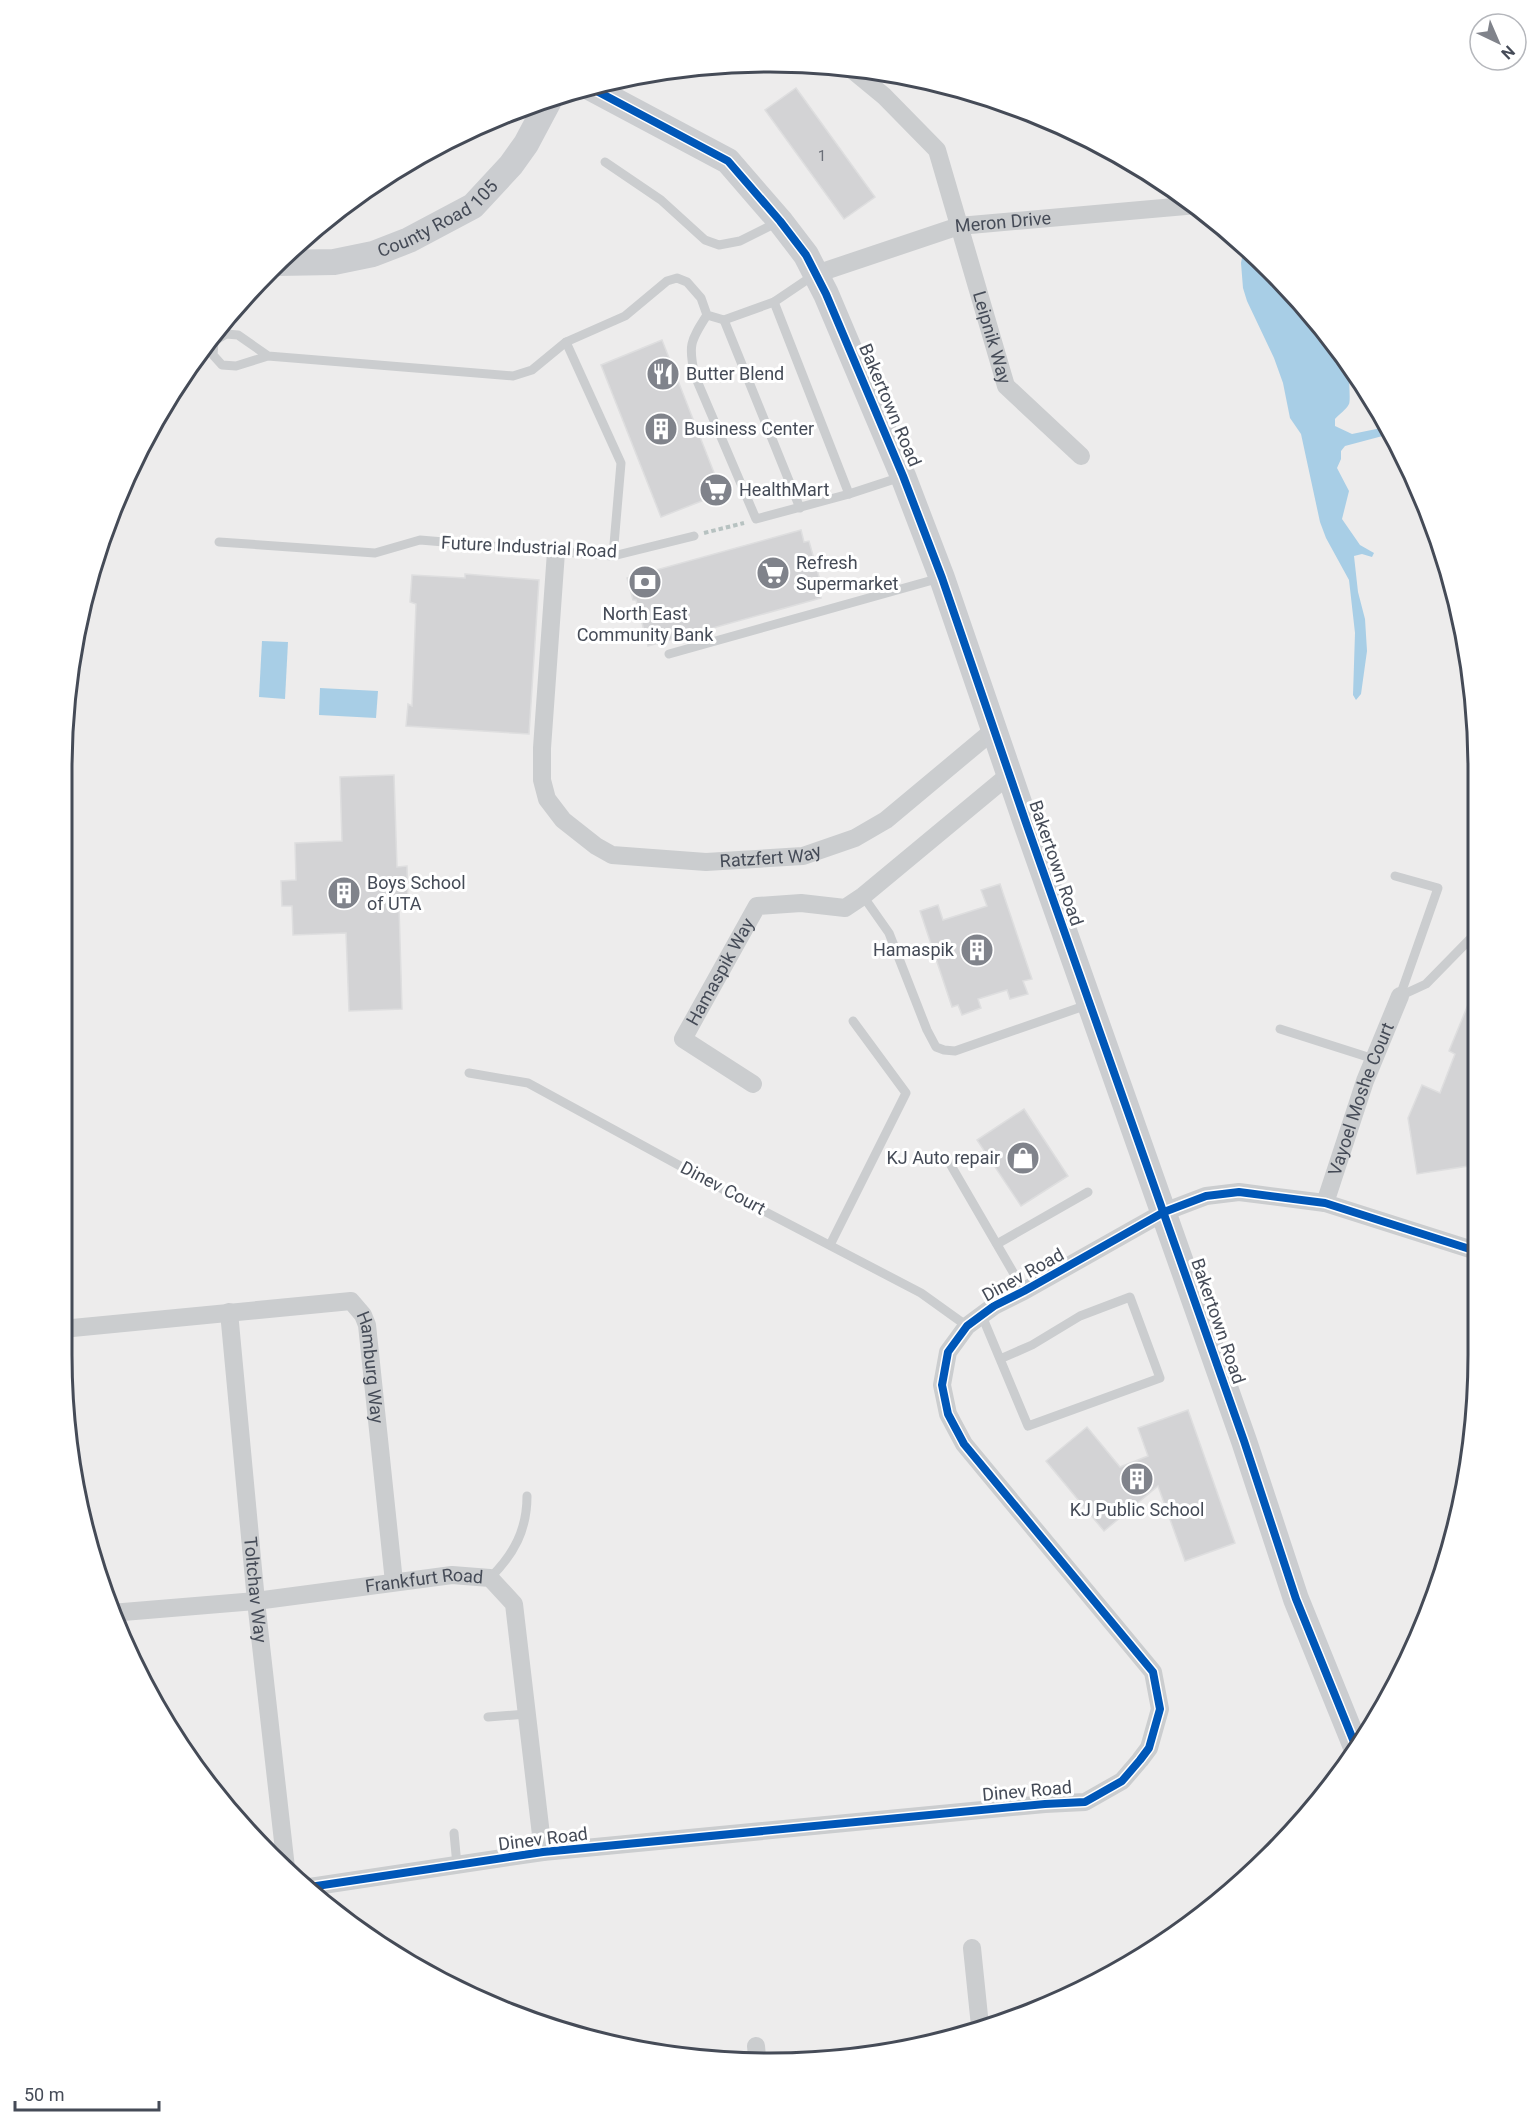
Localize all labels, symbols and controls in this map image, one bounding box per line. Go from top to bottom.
north arrow [1468,12,1528,72]
text: N [1497,42,1519,63]
house number: 1 [818,147,826,165]
street label: County Road 105 [374,175,502,261]
street label: Meron Drive [954,207,1052,236]
street label: Leipnik Way [969,288,1016,387]
street label: Bakertown Road [855,340,926,469]
restaurant icon: Butter Blend [645,356,681,392]
place label: Butter Blend [686,363,784,384]
building icon: Business Center [643,411,679,447]
place label: Business Center [684,418,814,439]
supermarket icon: HealthMart [698,472,734,508]
place label: HealthMart [739,479,829,500]
street label: Future Industrial Road [441,531,617,562]
place label: Refresh Supermarket [796,552,899,594]
supermarket icon: Refresh Supermarket [755,555,791,591]
bank icon: North East Community Bank [627,564,663,600]
place label: North East Community Bank [577,603,714,645]
street label: Bakertown Road [1025,797,1088,928]
street label: Ratzfert Way [719,839,824,871]
place label: Boys School of UTA [367,872,466,914]
building icon: Boys School of UTA [326,875,362,911]
street label: Hamaspik Way [682,914,758,1029]
building icon: Hamaspik [959,932,995,968]
place label: Hamaspik [873,939,955,960]
street label: Vayoel Moshe Court [1324,1019,1398,1178]
shop icon: KJ Auto repair [1005,1140,1041,1176]
place label: KJ Auto repair [886,1147,1000,1168]
street label: Dinev Court [677,1156,769,1219]
street label: Dinev Road [978,1244,1067,1306]
street label: Bakertown Road [1187,1255,1250,1386]
street label: Hamburg Way [353,1308,388,1425]
building icon: KJ Public School [1119,1461,1155,1497]
place label: KJ Public School [1070,1499,1204,1520]
street label: Toltchav Way [240,1536,272,1644]
street label: Frankfurt Road [364,1564,484,1596]
street label: Dinev Road [981,1776,1073,1805]
street label: Dinev Road [497,1823,589,1854]
scale bar [15,2074,159,2112]
text: 50 m [24,2084,64,2105]

